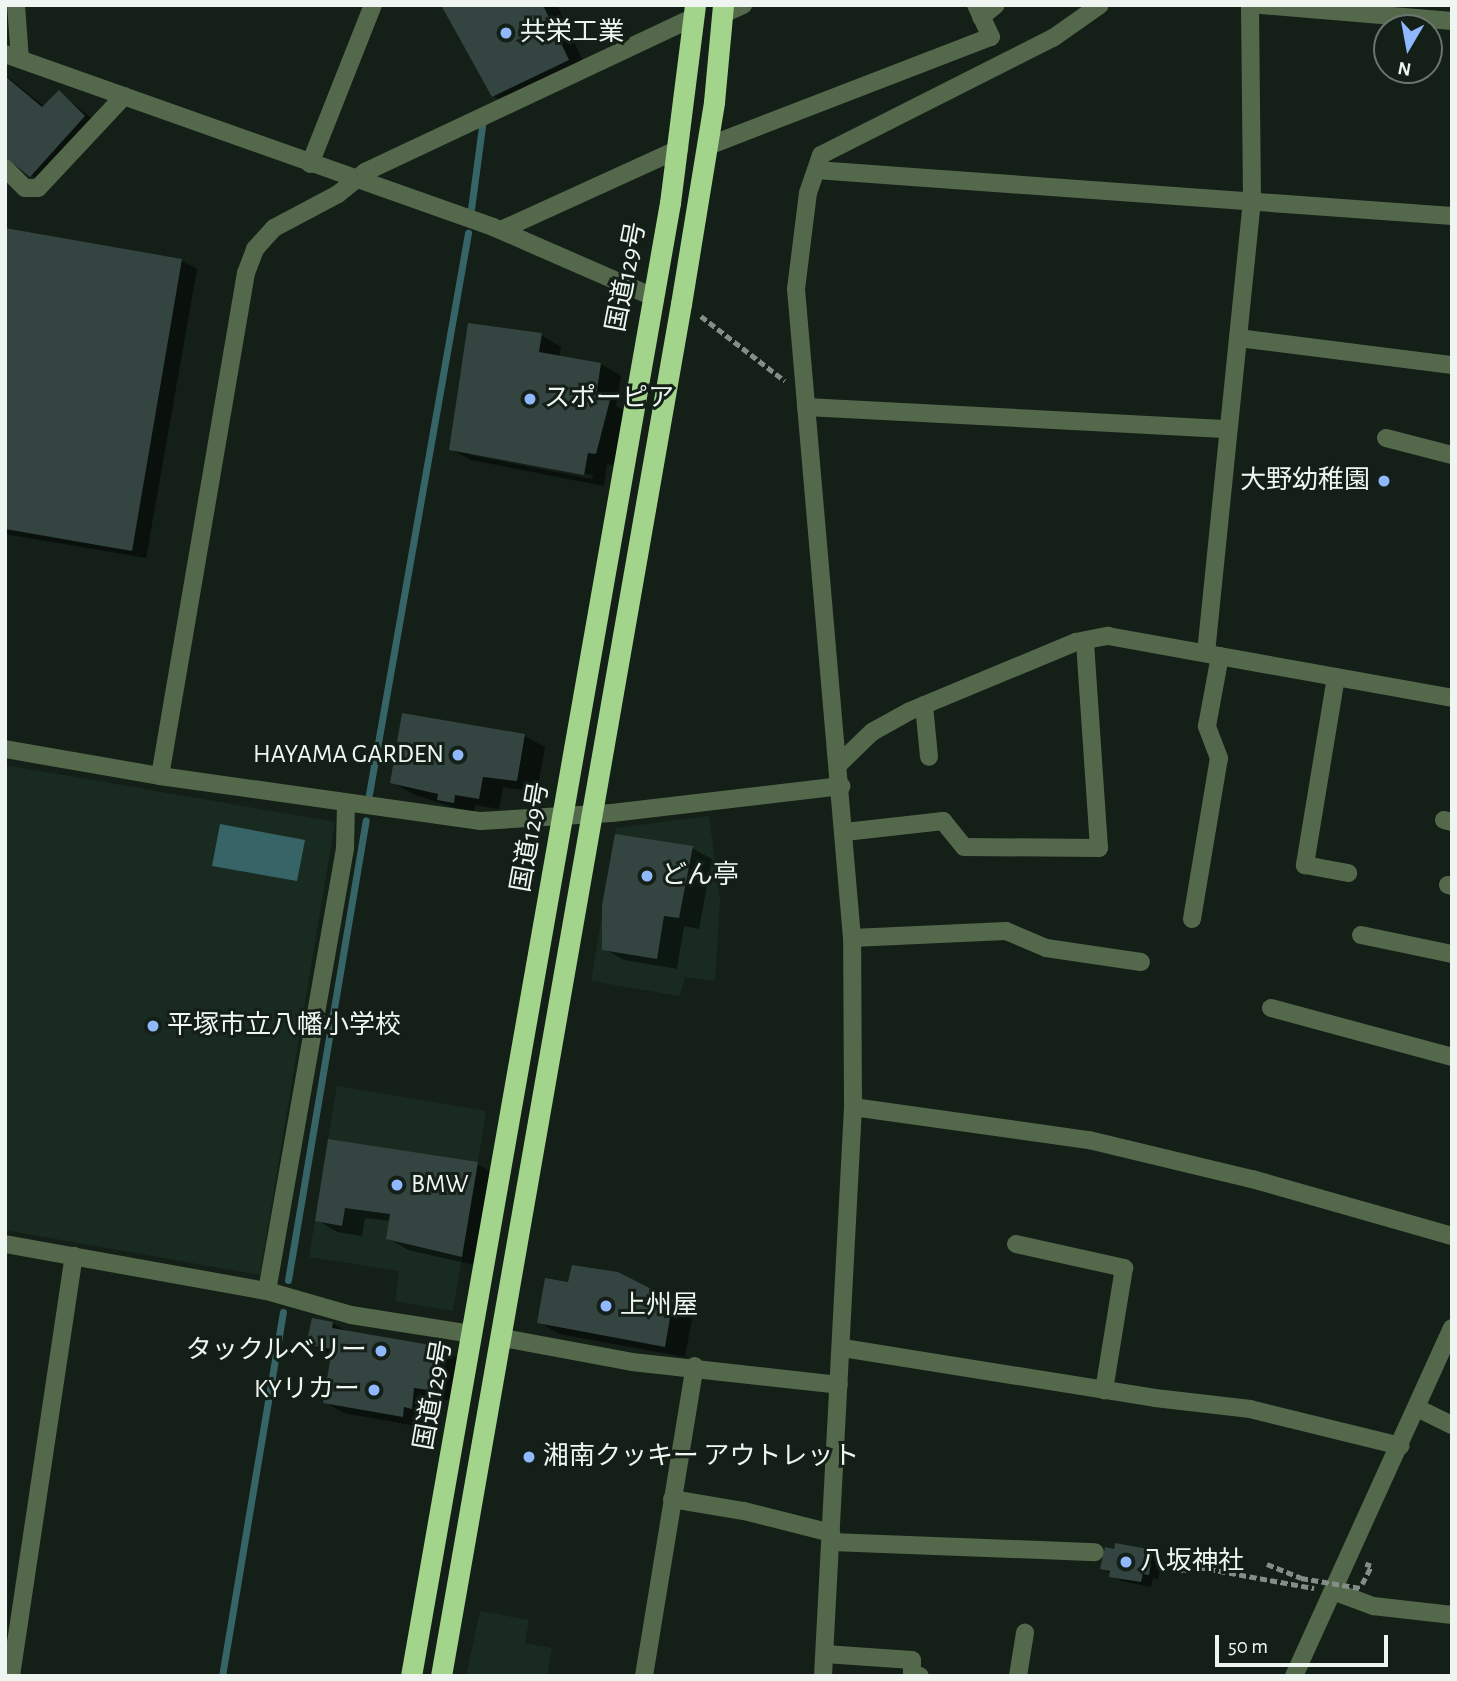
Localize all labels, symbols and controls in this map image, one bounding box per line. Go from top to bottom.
north arrow [1373,14,1443,84]
place label: 共栄工業 [520,17,624,49]
marker: 共栄工業 [498,25,514,41]
text: N [1396,58,1413,79]
street label: 国道129号 [601,220,653,334]
place label: スポーピア [544,383,674,415]
marker: スポーピア [522,391,538,407]
place label: 大野幼稚園 [1240,465,1370,497]
marker: 大野幼稚園 [1376,473,1392,489]
place label: HAYAMA GARDEN [253,739,444,771]
marker: HAYAMA GARDEN [450,747,466,763]
street label: 国道129号 [506,780,556,894]
place label: どん亭 [661,860,739,892]
marker: どん亭 [639,868,655,884]
place label: 平塚市立八幡小学校 [167,1010,401,1042]
marker: 平塚市立八幡小学校 [145,1018,161,1034]
place label: BMW [411,1169,468,1201]
marker: BMW [389,1177,405,1193]
place label: 上州屋 [620,1290,698,1322]
marker: 上州屋 [598,1298,614,1314]
place label: タックルベリー [185,1335,367,1367]
street label: 国道129号 [409,1338,459,1452]
marker: タックルベリー [373,1343,389,1359]
place label: KYリカー [254,1374,360,1406]
marker: KYリカー [366,1382,382,1398]
place label: 湘南クッキー アウトレット [543,1441,859,1473]
marker: 湘南クッキー アウトレット [521,1449,537,1465]
place label: 八坂神社 [1140,1546,1244,1578]
marker: 八坂神社 [1118,1554,1134,1570]
scale bar [1219,1622,1392,1666]
text: 50 m [1228,1636,1268,1657]

